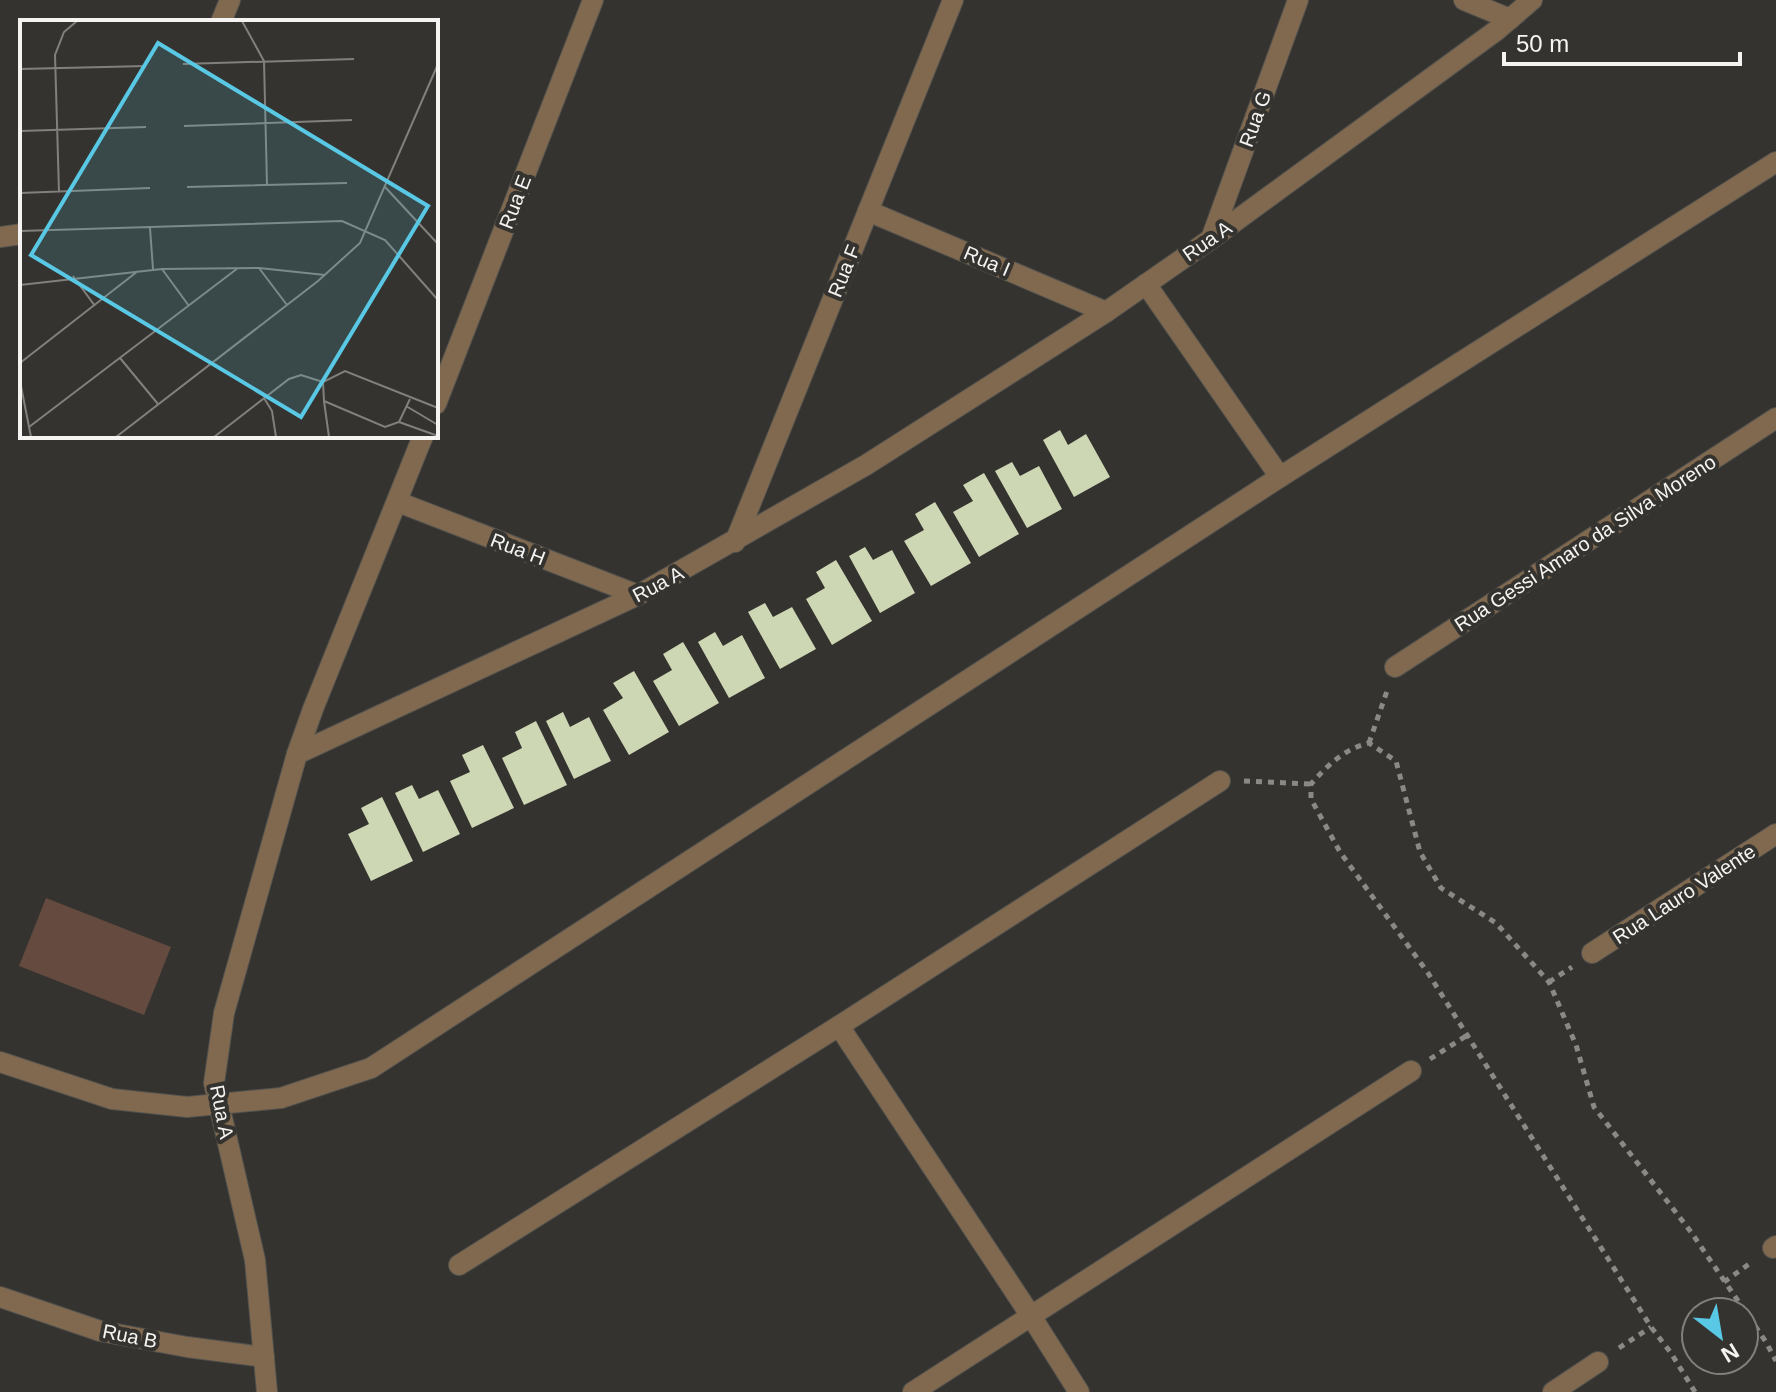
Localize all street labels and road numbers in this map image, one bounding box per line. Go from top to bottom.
street label: Rua G [1235,88,1275,150]
street label: Rua E [495,172,535,232]
street label: Rua A [1178,216,1236,266]
street label: Rua F [824,242,864,300]
street label: Rua I [961,242,1013,280]
street label: Rua Gessi Amaro da Silva Moreno [1450,450,1720,636]
street label: Rua H [488,529,548,569]
street label: Rua A [629,561,688,607]
street label: Rua Lauro Valente [1609,840,1759,948]
street label: Rua A [206,1083,238,1141]
street label: Rua B [101,1320,159,1352]

